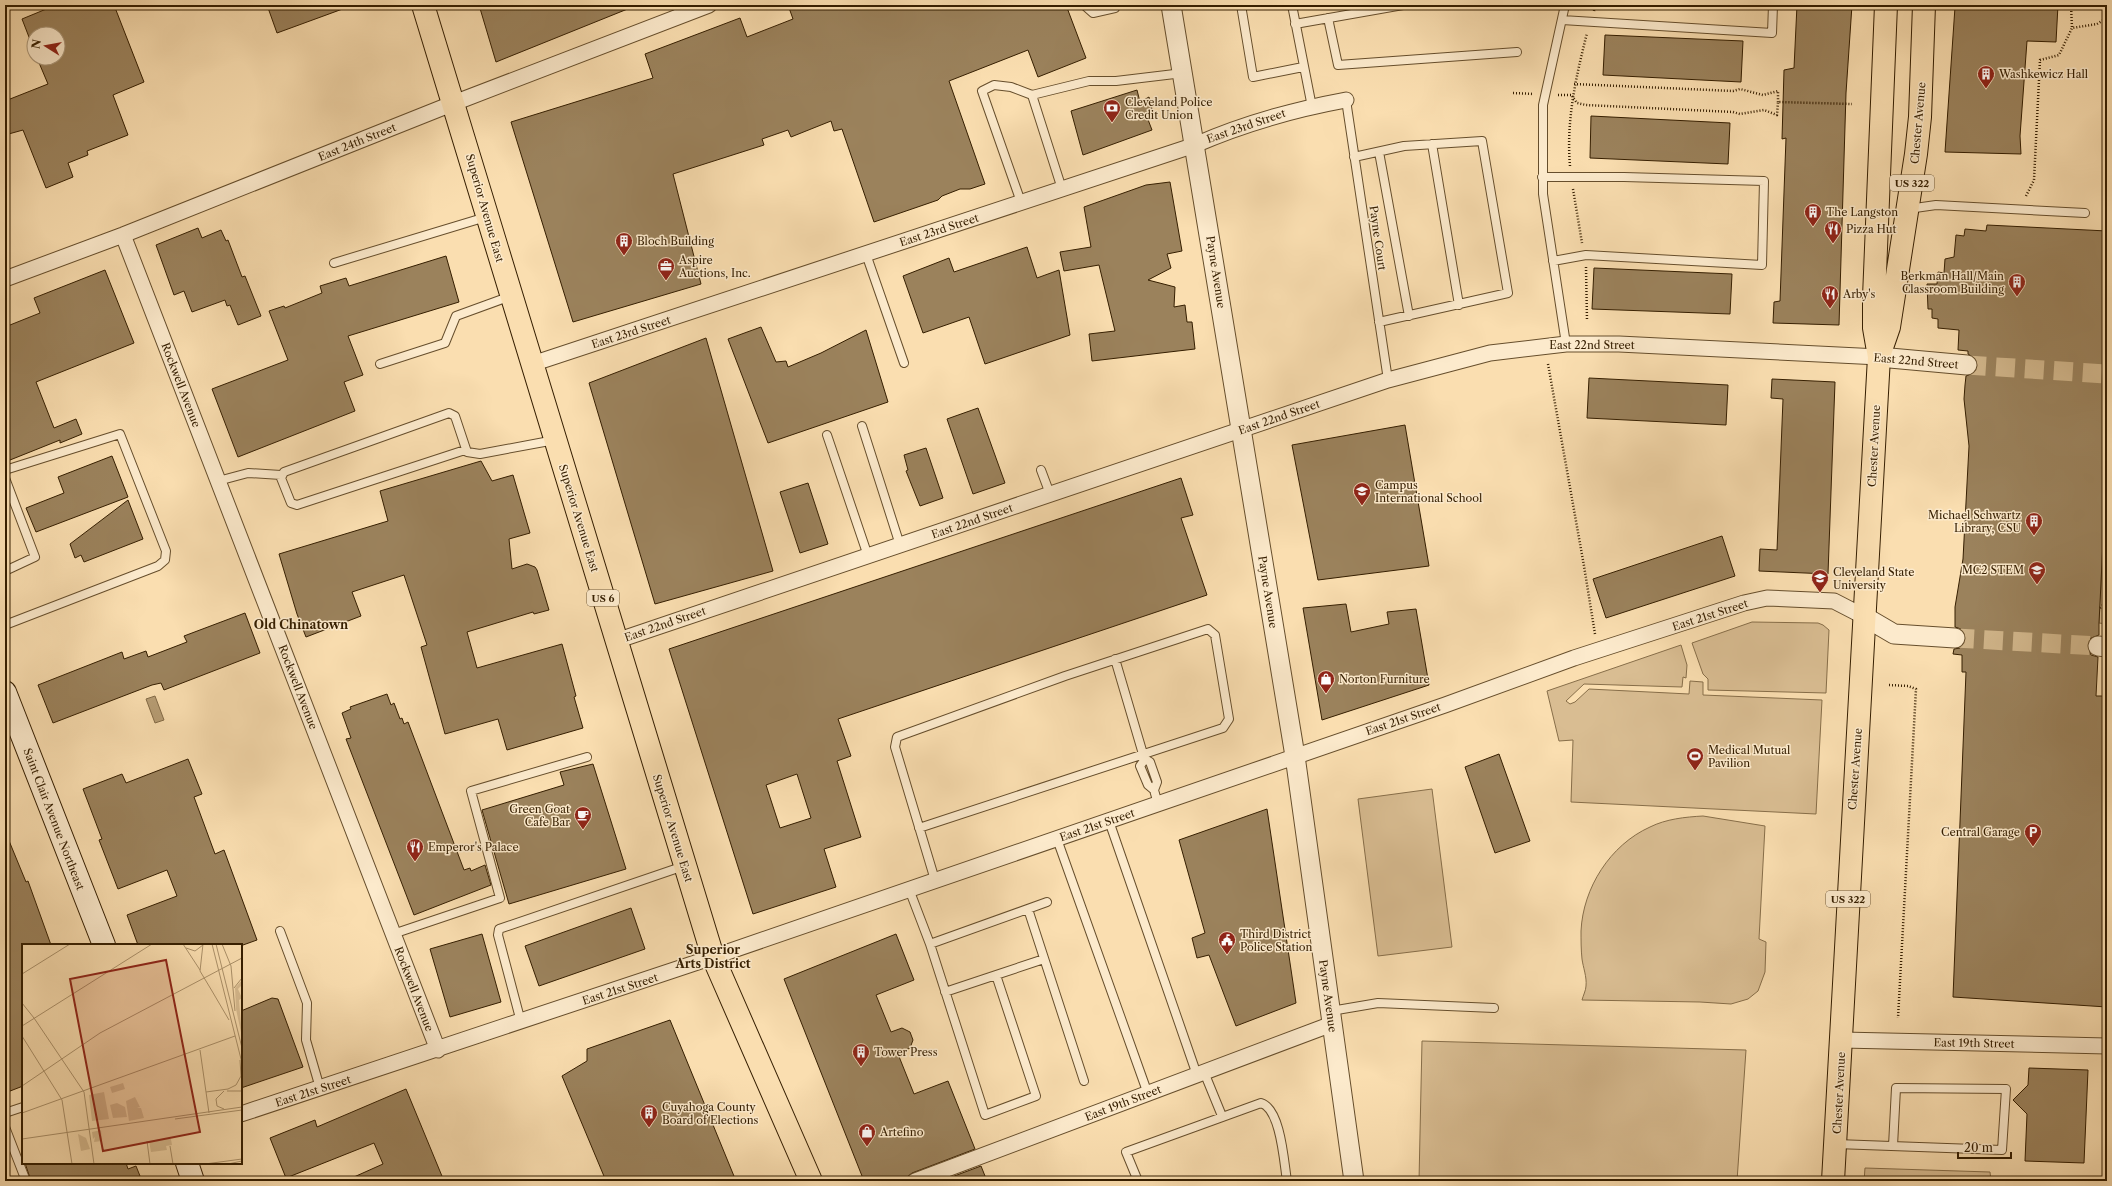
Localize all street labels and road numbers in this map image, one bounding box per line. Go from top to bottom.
street label: Chester Avenue [1907,81,1929,165]
street label: East 23rd Street [1205,106,1287,146]
street label: East 24th Street [316,120,398,164]
street label: Superior Avenue East [463,152,507,264]
road number: US 322 [1890,175,1934,191]
street label: Payne Court [1367,205,1389,271]
street label: East 23rd Street [898,211,981,249]
street label: Payne Avenue [1203,235,1229,309]
street label: East 23rd Street [590,313,673,351]
street label: East 22nd Street [1549,338,1635,352]
street label: Rockwell Avenue [158,341,204,429]
street label: East 22nd Street [1873,350,1959,372]
street label: East 22nd Street [1236,396,1322,438]
street label: Chester Avenue [1865,405,1883,487]
street label: Superior Avenue East [556,462,602,574]
street label: East 22nd Street [929,500,1015,542]
street label: Payne Avenue [1255,555,1281,629]
road number: US 6 [587,590,619,606]
street label: East 21st Street [1670,596,1750,634]
street label: East 22nd Street [622,603,708,645]
street label: Rockwell Avenue [275,643,321,731]
street label: East 21st Street [1364,700,1443,738]
street label: Chester Avenue [1845,727,1865,811]
street label: Saint Clair Avenue Northeast [20,746,88,892]
street label: Superior Avenue East [650,772,696,884]
street label: East 21st Street [1058,806,1137,844]
road number: US 322 [1826,891,1870,907]
street label: Rockwell Avenue [391,945,437,1033]
street label: Payne Avenue [1316,959,1340,1033]
street label: East 21st Street [580,970,660,1008]
street label: East 19th Street [1933,1035,2015,1051]
street label: Chester Avenue [1830,1052,1848,1134]
street label: East 21st Street [273,1072,353,1110]
street label: East 19th Street [1083,1082,1163,1124]

